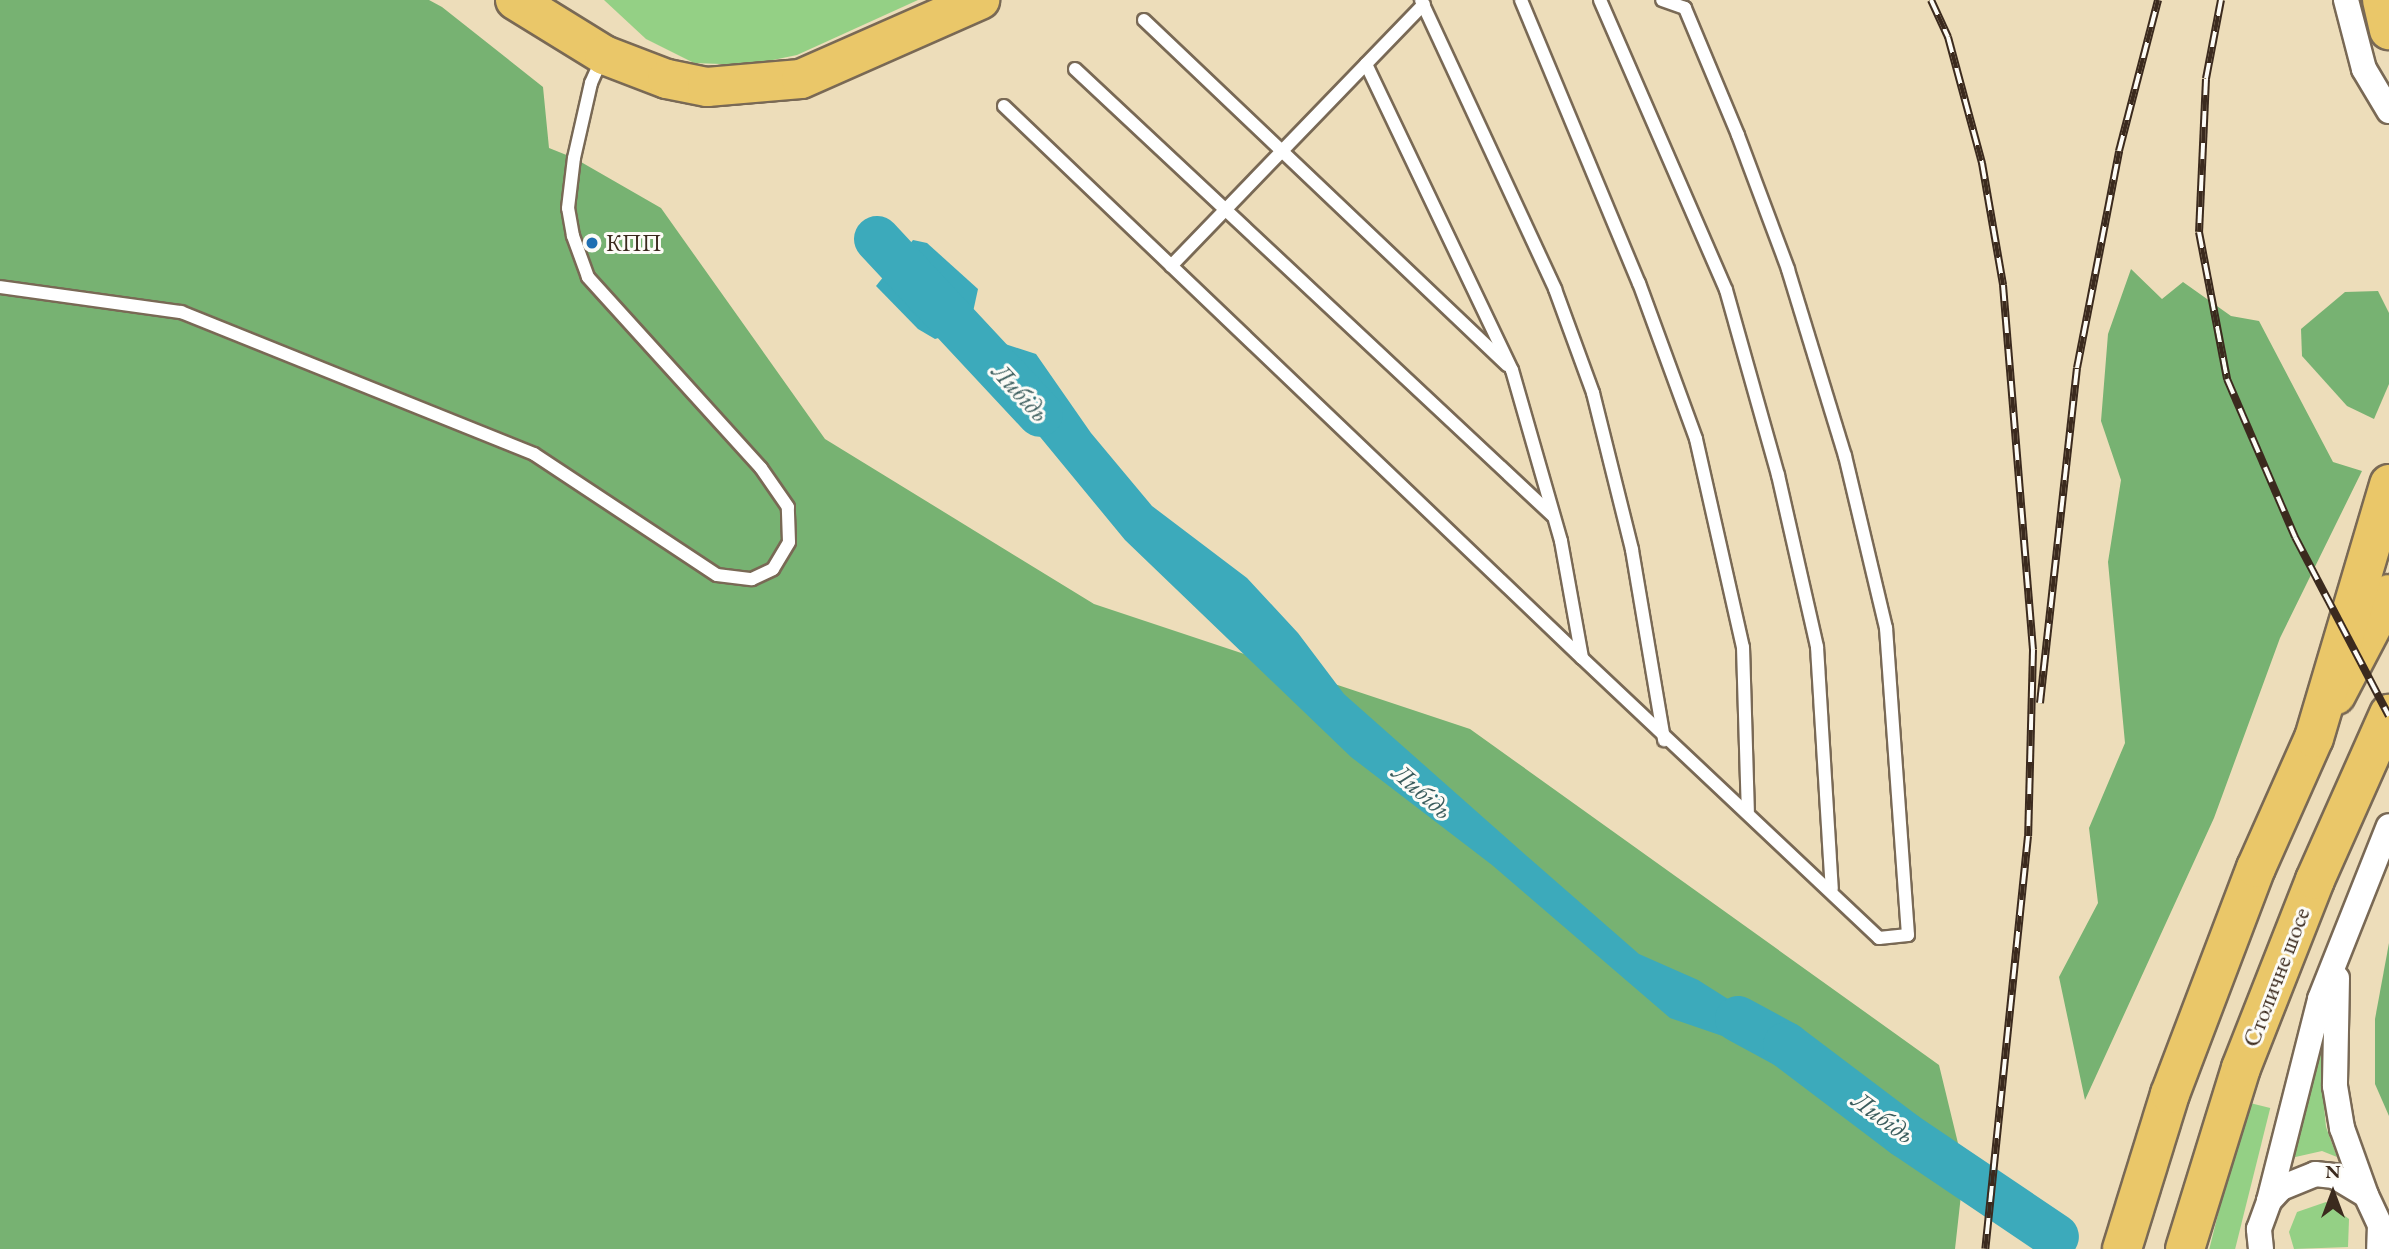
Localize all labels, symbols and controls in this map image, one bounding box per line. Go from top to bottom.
place label: КПП [606,229,662,257]
marker: КПП [584,235,600,251]
water label: Либідь [985,357,1055,429]
water label: Либідь [1386,757,1458,827]
street label: Столичне шосе [2236,903,2316,1051]
water label: Либідь [1846,1085,1920,1151]
north arrow [2298,1158,2368,1228]
text: N [2325,1159,2341,1184]

